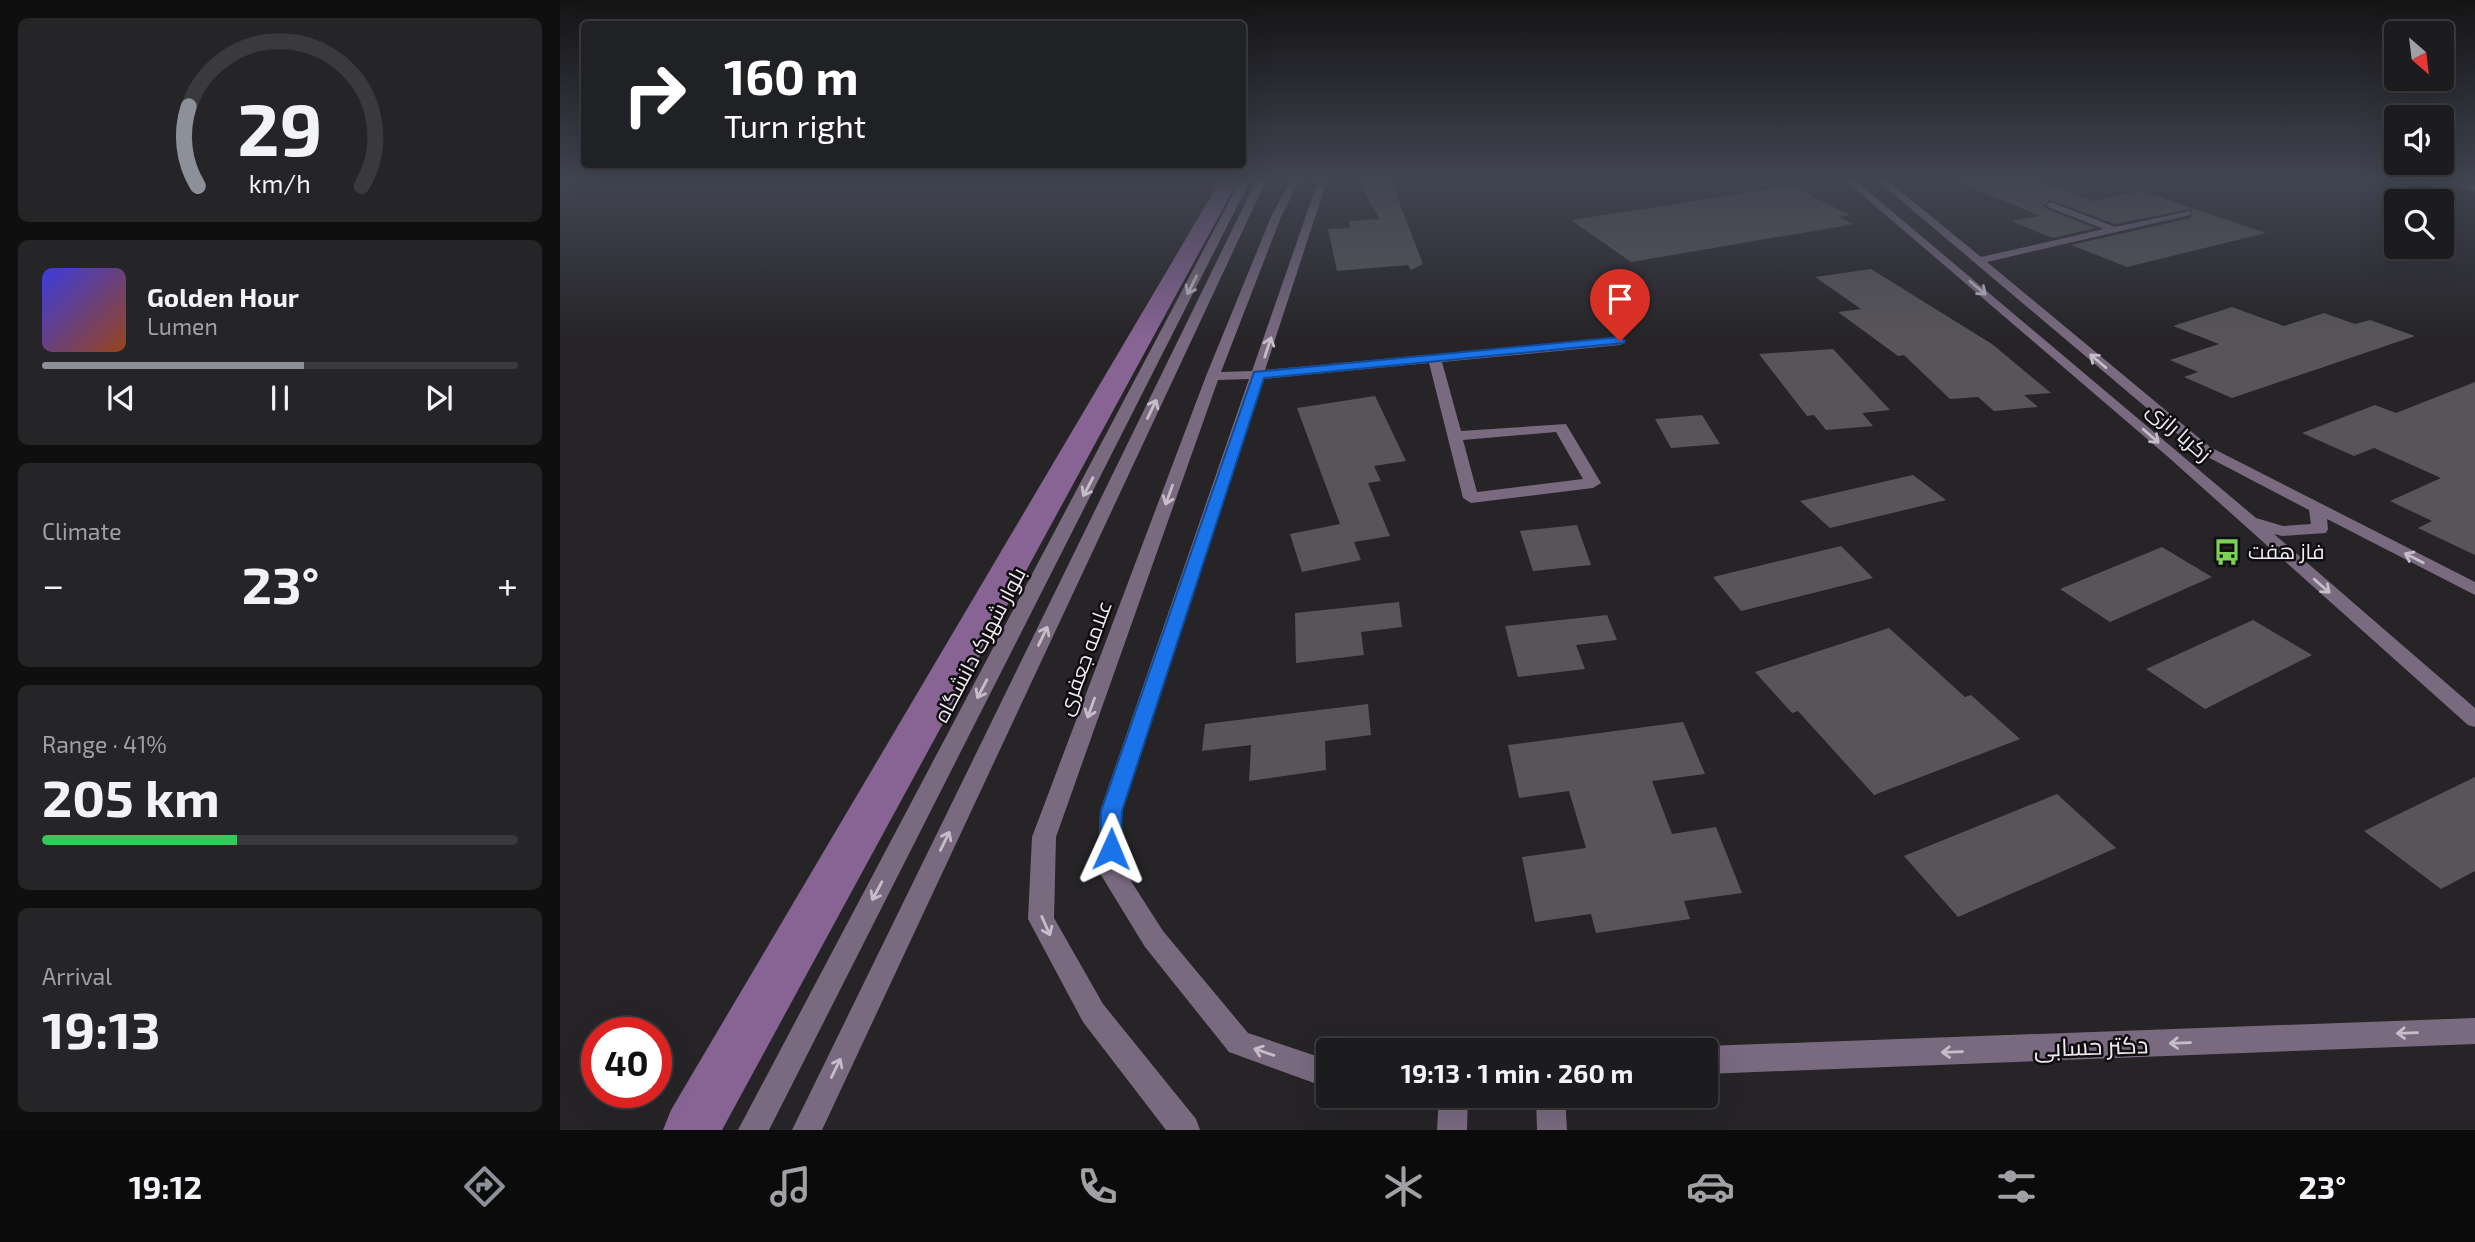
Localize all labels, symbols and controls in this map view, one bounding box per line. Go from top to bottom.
north arrow [2384,21,2454,91]
map controls [2384,21,2454,259]
text: 160 m [724,46,859,105]
icon: right [609,49,700,140]
text: 29 [237,84,323,172]
button: sound [2384,105,2454,175]
text: Turn right [724,106,866,144]
text: km/h [249,168,311,198]
button: search [2384,189,2454,259]
pin [1590,269,1650,341]
one-way arrow [1185,275,1199,295]
icon: arrive [1601,280,1639,318]
one-way arrow [1969,280,1987,296]
text: Golden Hour [147,281,299,312]
text: Lumen [147,312,218,340]
one-way arrow [1262,336,1275,358]
one-way arrow [2090,353,2108,369]
icon: previous [102,379,140,417]
icon: pause [261,379,299,417]
icon: next [420,379,458,417]
street label: زکریا رازی [2141,396,2217,467]
one-way arrow [1146,399,1159,420]
one-way arrow [2142,428,2160,444]
one-way arrow [1080,477,1094,497]
one-way arrow [1162,483,1174,505]
text: Climate [42,517,122,545]
bus stop icon: فاز هفت [2212,537,2242,567]
place label: فاز هفت [2248,538,2324,564]
one-way arrow [2404,550,2425,564]
text: 23° [242,552,319,614]
text: − [42,561,64,607]
text: + [497,561,518,607]
street label: بلوار شهرک دانشگاه [927,563,1032,727]
one-way arrow [2313,578,2331,594]
street label: علامه جعفری [1051,597,1118,719]
one-way arrow [1037,626,1051,647]
one-way arrow [975,678,989,699]
one-way arrow [1084,697,1096,719]
text: Range · 41% [42,730,167,758]
text: 205 km [42,765,220,827]
position arrow [1074,812,1148,886]
one-way arrow [939,831,952,852]
one-way arrow [870,880,883,901]
one-way arrow [1040,915,1053,936]
text: Arrival [42,962,112,990]
text: 19:13 [42,997,160,1059]
speed limit sign: 40 [581,1017,672,1108]
one-way arrow [2396,1027,2419,1040]
street label: دکتر حسابی [2033,1029,2149,1063]
one-way arrow [2168,1036,2191,1049]
one-way arrow [1253,1045,1275,1057]
one-way arrow [1941,1046,1964,1059]
text: 19:13 · 1 min · 260 m [1401,1057,1633,1088]
one-way arrow [830,1058,844,1079]
icon: directions [460,1162,509,1211]
icon: music [766,1162,815,1211]
icon: phone [1073,1162,1122,1211]
icon: climate [1379,1162,1428,1211]
icon: car [1686,1162,1735,1211]
icon: filters [1992,1162,2041,1211]
text: 19:12 [129,1167,202,1205]
text: 23° [2298,1167,2346,1205]

